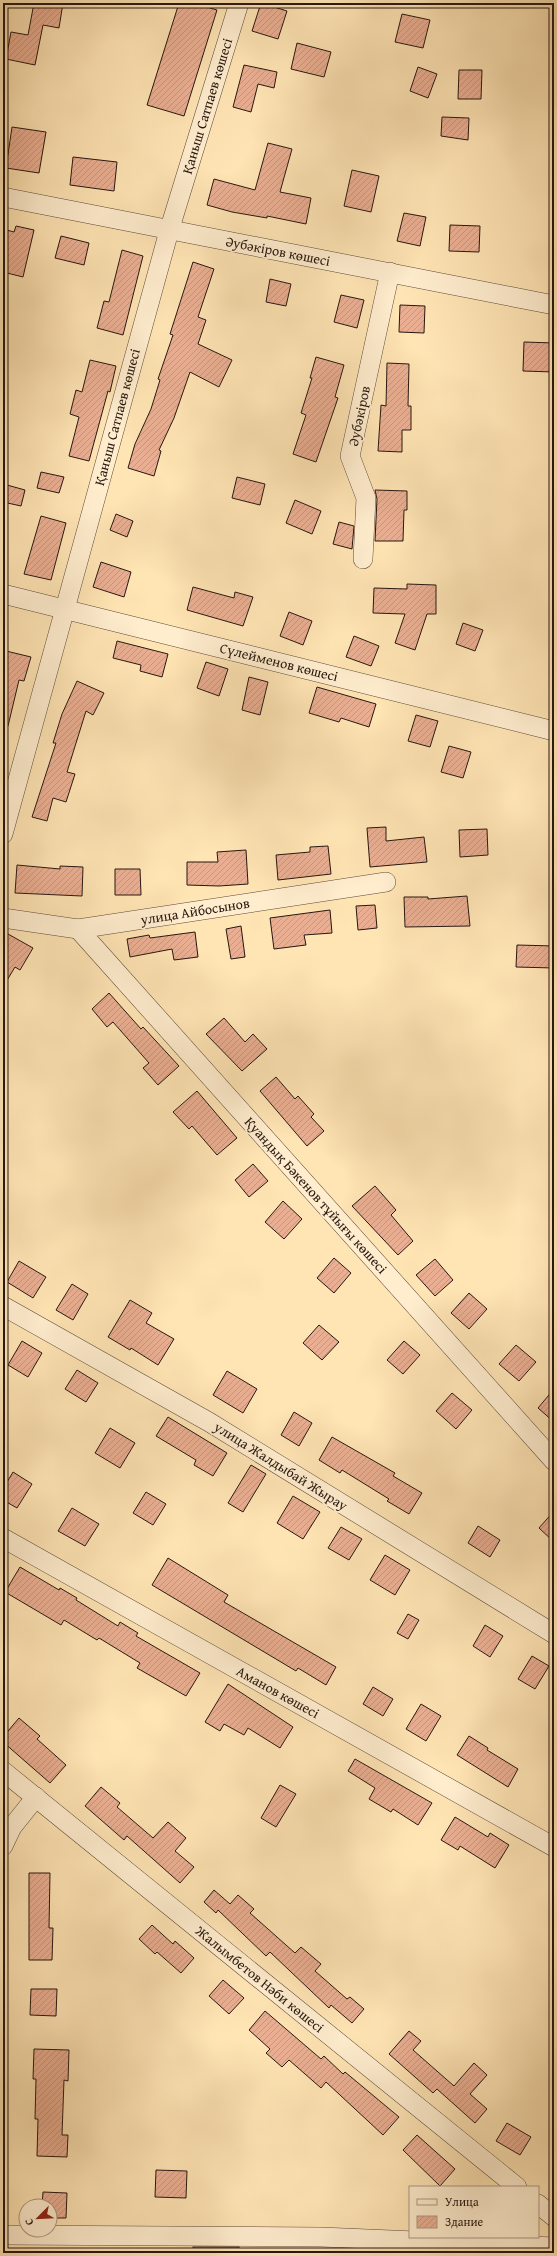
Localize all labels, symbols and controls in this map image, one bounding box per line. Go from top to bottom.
street label: Қаныш Сатпаев көшесі [177,36,237,176]
street label: Әубәкіров көшесі [224,231,332,271]
street label: Қаныш Сатпаев көшесі [89,346,145,488]
street label: Әубәкіров [343,384,375,448]
street label: Сүлейменов көшесі [218,638,340,686]
street label: улица Айбосынов [138,892,251,930]
street label: Қуандық Бәкенов тұйығы көшесі [240,1112,392,1278]
street label: улица Жалдыбай Жырау [210,1416,352,1515]
street label: Аманов көшесі [233,1661,323,1723]
street label: Жалымбетов Нәби көшесі [191,1920,329,2037]
legend [409,2186,539,2238]
text: Улица [445,2193,479,2210]
north arrow [18,2198,58,2238]
text: Здание [445,2213,484,2230]
text: С [20,2216,37,2228]

